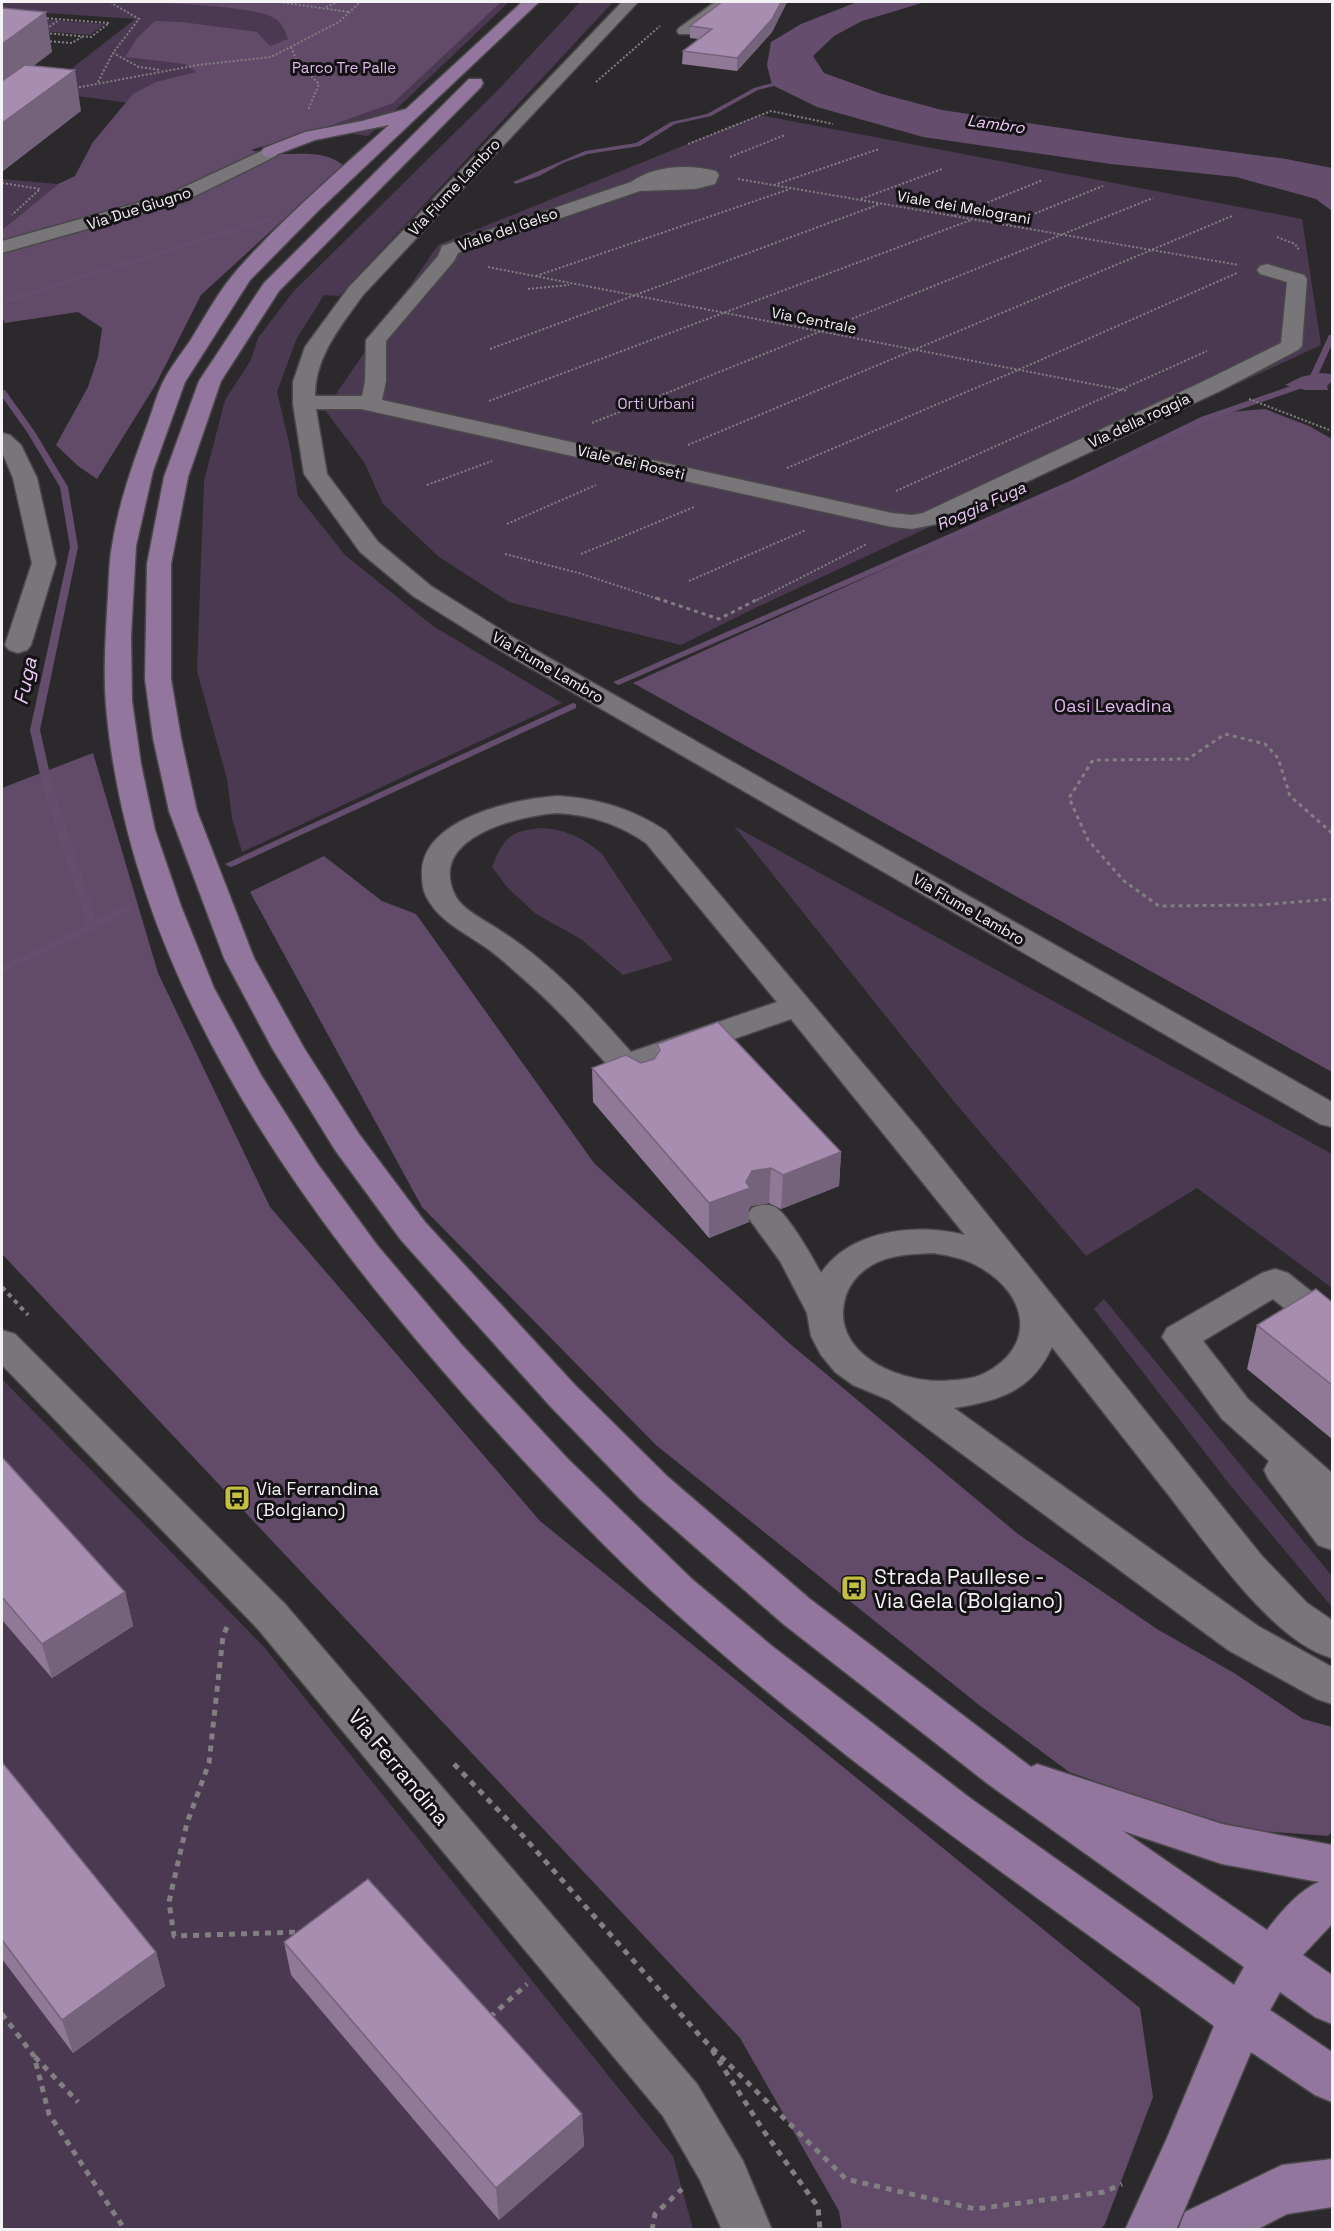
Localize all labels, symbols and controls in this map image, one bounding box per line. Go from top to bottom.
park label: Parco Tre Palle [292,58,396,77]
water label: Lambro [966,110,1027,139]
street label: Via Fiume Lambro [404,134,504,240]
street label: Via Due Giugno [85,182,193,234]
street label: Viale dei Melograni [896,186,1032,228]
street label: Viale del Gelso [456,203,560,255]
street label: Via Centrale [770,302,858,338]
street label: Via della roggia [1085,388,1193,452]
park label: Orti Urbani [618,394,694,413]
street label: Viale dei Roseti [575,440,687,484]
water label: Roggia Fuga [933,477,1030,535]
street label: Via Fiume Lambro [489,627,607,707]
water label: Fuga [7,655,43,707]
park label: Oasi Levadina [1054,694,1172,717]
street label: Via Fiume Lambro [910,869,1028,949]
place label: Via Ferrandina (Bolgiano) [256,1477,379,1521]
bus stop icon: Via Ferrandina (Bolgiano) [222,1483,252,1513]
place label: Strada Paullese - Via Gela (Bolgiano) [874,1563,1063,1614]
bus stop icon: Strada Paullese - Via Gela (Bolgiano) [839,1573,869,1603]
street label: Via Ferrandina [343,1703,455,1831]

